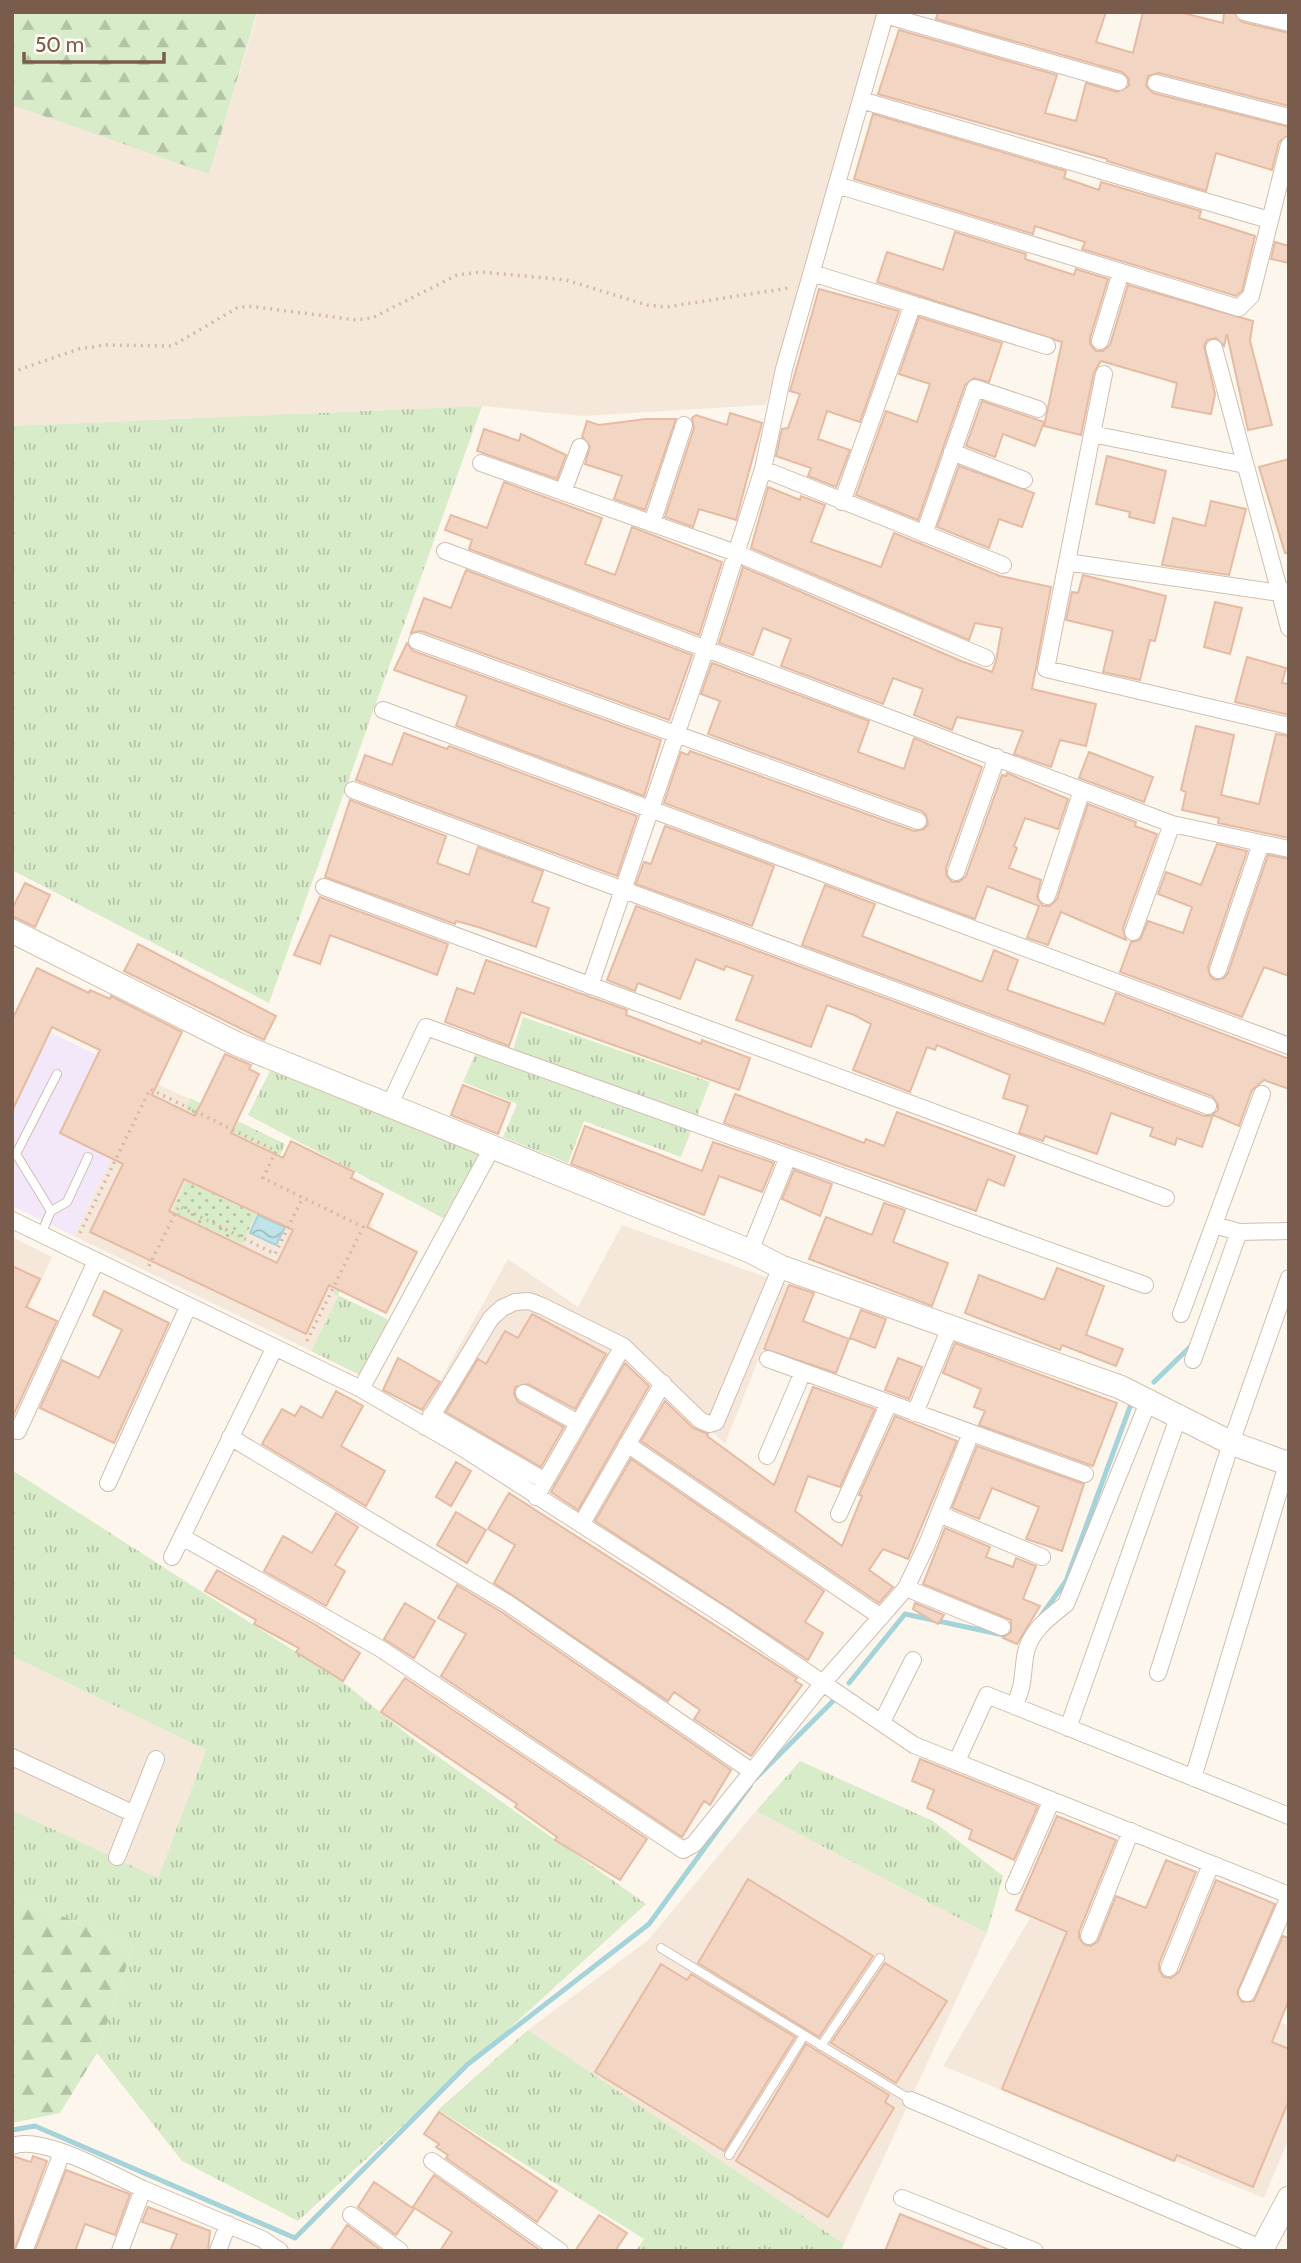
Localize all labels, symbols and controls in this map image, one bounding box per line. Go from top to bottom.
scale bar [24,21,164,65]
text: 50 m [35,32,84,57]

